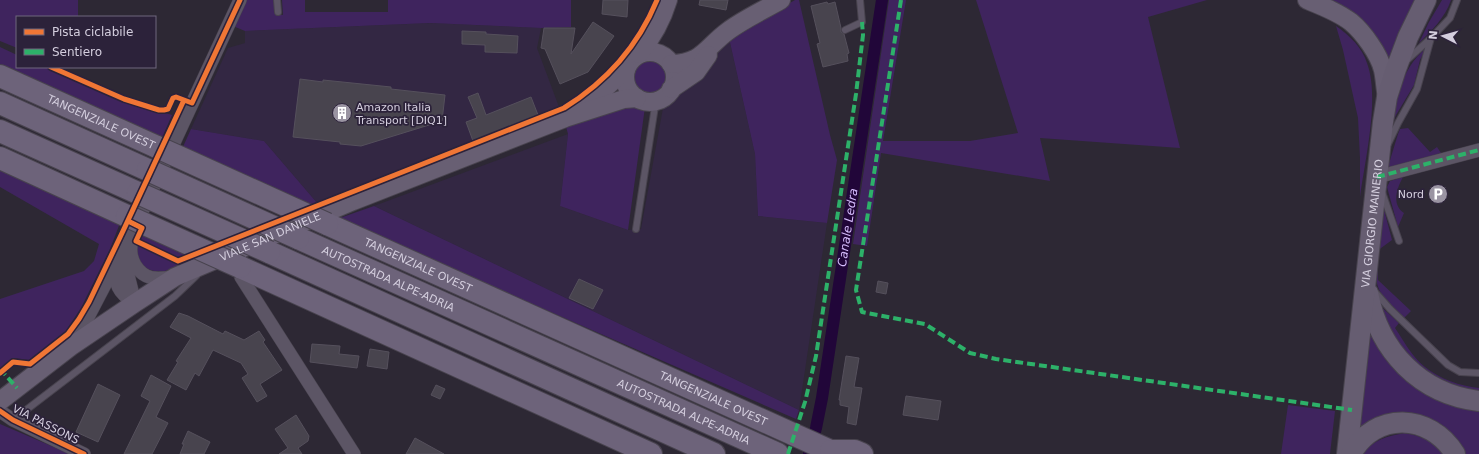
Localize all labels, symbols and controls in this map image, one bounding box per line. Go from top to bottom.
legend [16,16,156,68]
north arrow [1423,16,1463,56]
text: Pista ciclabile [52,25,133,39]
text: N [1427,30,1440,40]
text: Sentiero [52,45,102,59]
street label: TANGENZIALE OVEST [44,92,157,152]
place label: Amazon Italia Transport [DIQ1] [355,101,447,127]
building icon: Amazon Italia Transport [DIQ1] [331,102,353,124]
street label: VIA GIORGIO MAINERIO [1359,158,1386,288]
parking icon: Nord [1427,183,1449,205]
water label: Canale Ledra [835,187,861,268]
place label: Nord [1398,188,1424,201]
street label: VIALE SAN DANIELE [218,210,323,264]
street label: TANGENZIALE OVEST [361,235,474,296]
street label: AUTOSTRADA ALPE-ADRIA [320,244,457,315]
street label: TANGENZIALE OVEST [656,368,770,429]
street label: AUTOSTRADA ALPE-ADRIA [615,377,752,448]
street label: VIA PASSONS [10,402,81,447]

